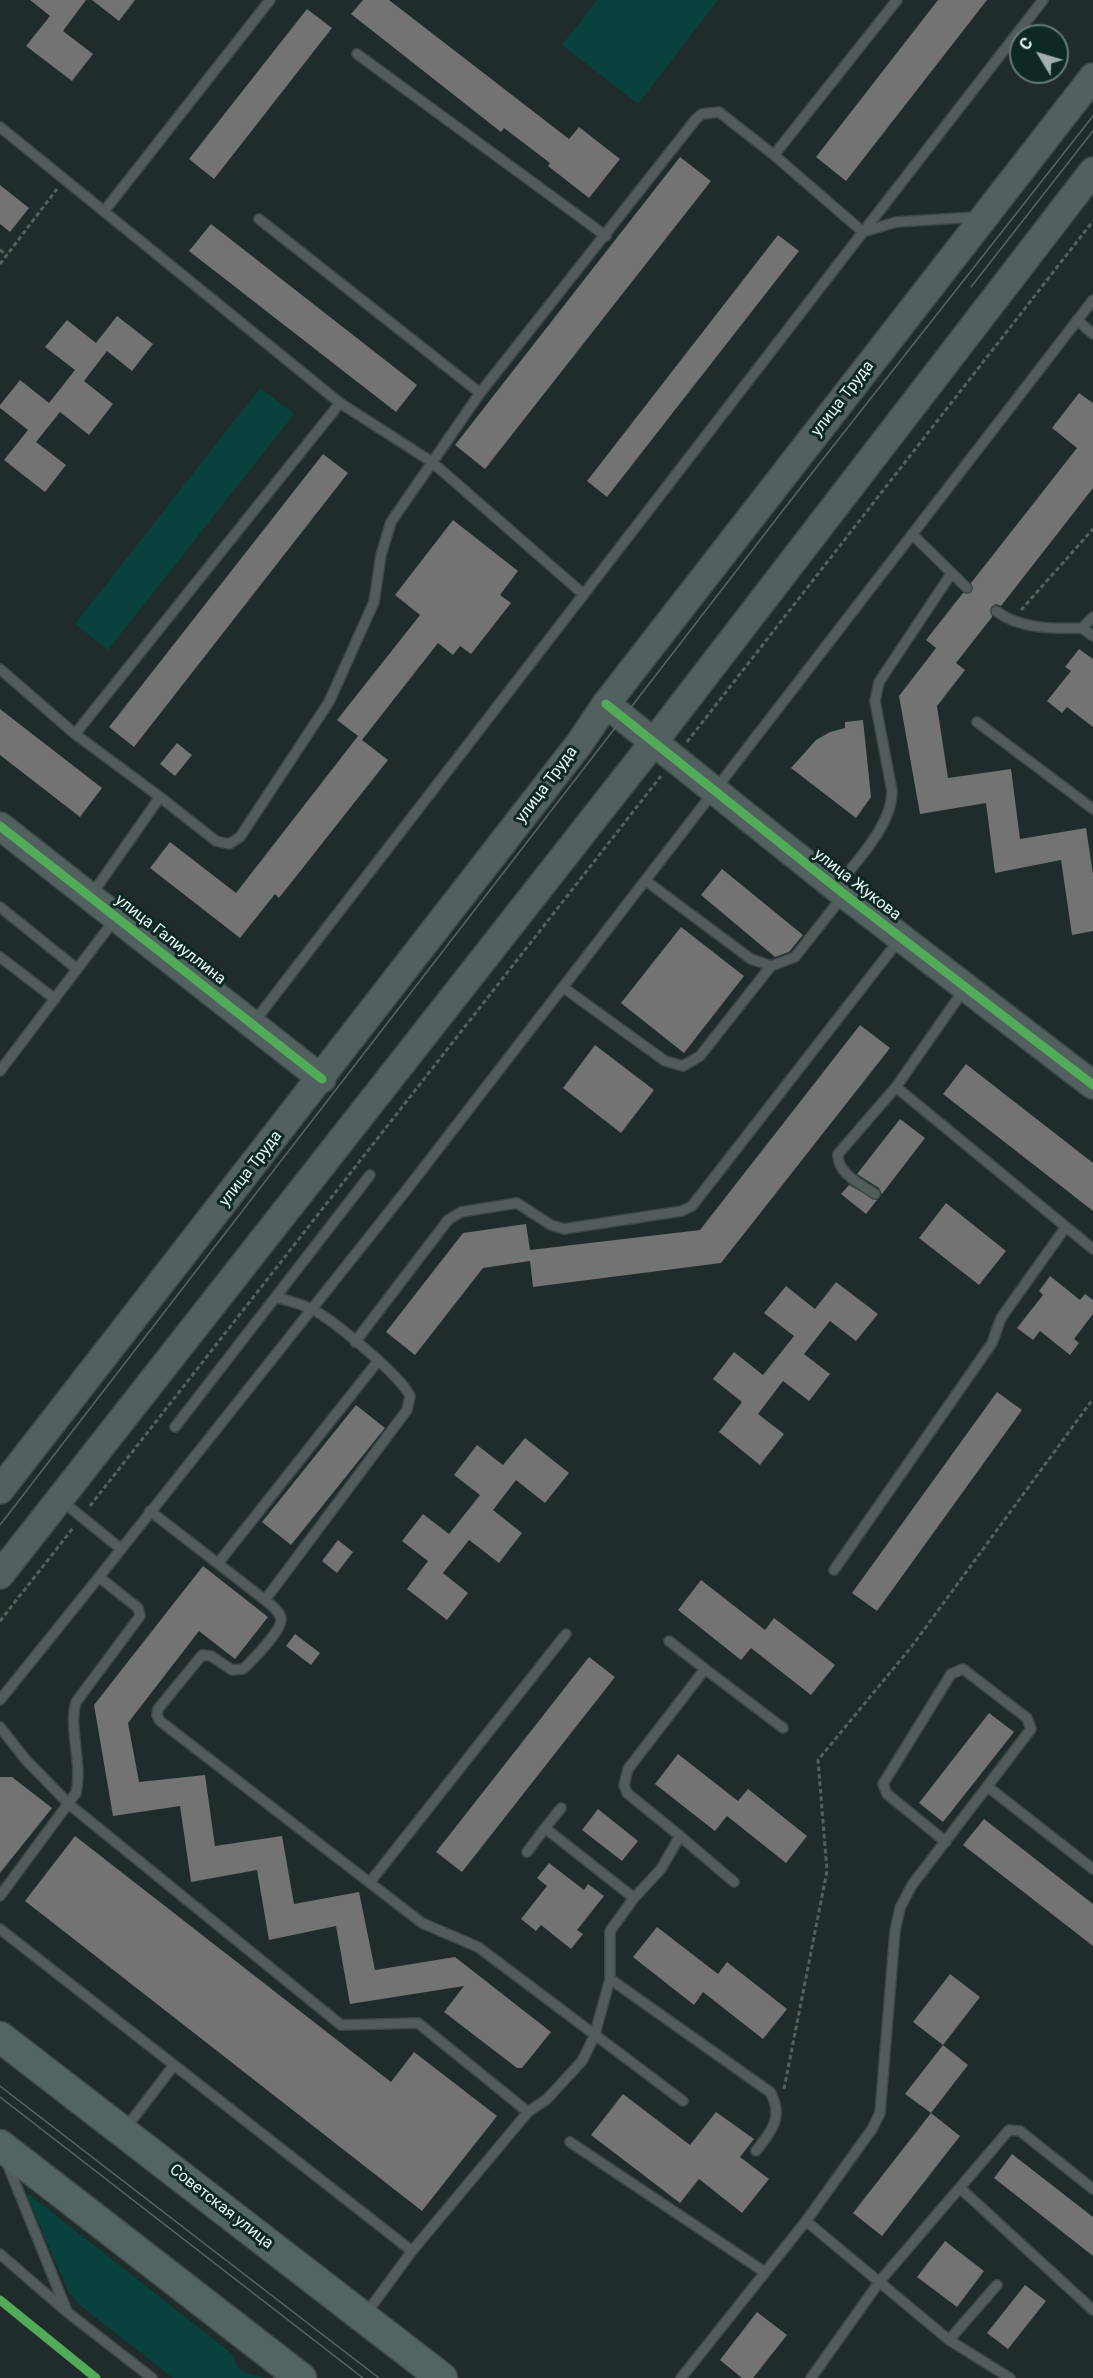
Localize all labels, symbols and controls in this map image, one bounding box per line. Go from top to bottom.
north arrow [1009,24,1069,84]
text: С [1015,34,1037,54]
street label: улица Труда [807,357,879,441]
street label: улица Труда [512,743,582,827]
street label: улица Жукова [810,845,904,925]
street label: улица Галиуллина [111,891,229,989]
street label: улица Труда [215,1127,287,1211]
street label: Советская улица [165,2160,277,2254]

